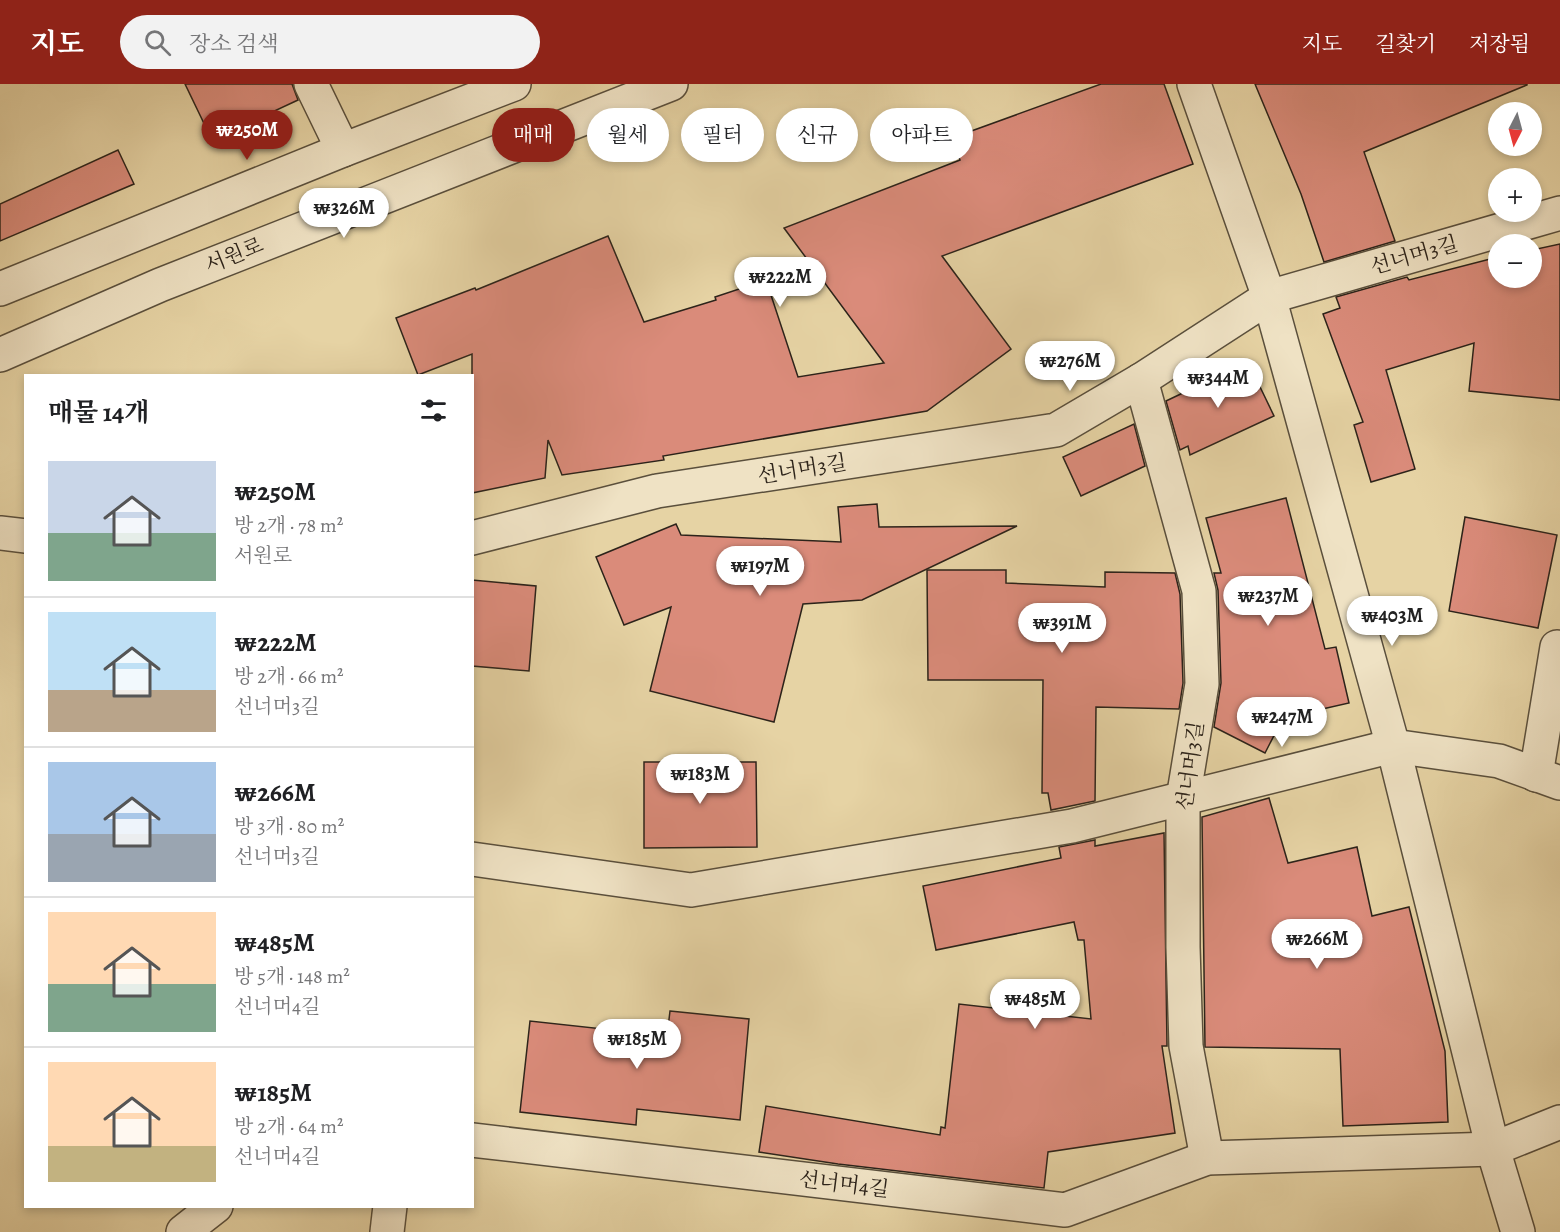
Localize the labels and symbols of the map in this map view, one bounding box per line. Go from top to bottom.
north arrow [1488,102,1542,156]
pin: ₩250M [205,110,289,161]
pin: ₩326M [302,188,386,239]
street label: 선너머3길 [1367,229,1461,281]
street label: 서원로 [201,231,267,279]
pin: ₩222M [738,257,822,308]
pin: ₩276M [1028,341,1112,392]
pin: ₩344M [1176,358,1260,409]
street label: 선너머3길 [755,448,849,490]
pin: ₩197M [718,546,802,597]
pin: ₩237M [1226,576,1310,627]
pin: ₩403M [1350,596,1434,647]
pin: ₩391M [1020,603,1104,654]
pin: ₩247M [1240,697,1324,748]
street label: 선너머3길 [1170,720,1210,812]
pin: ₩183M [658,754,742,805]
pin: ₩266M [1275,919,1359,970]
pin: ₩485M [993,979,1077,1030]
pin: ₩185M [595,1019,679,1070]
street label: 선너머4길 [797,1165,891,1203]

